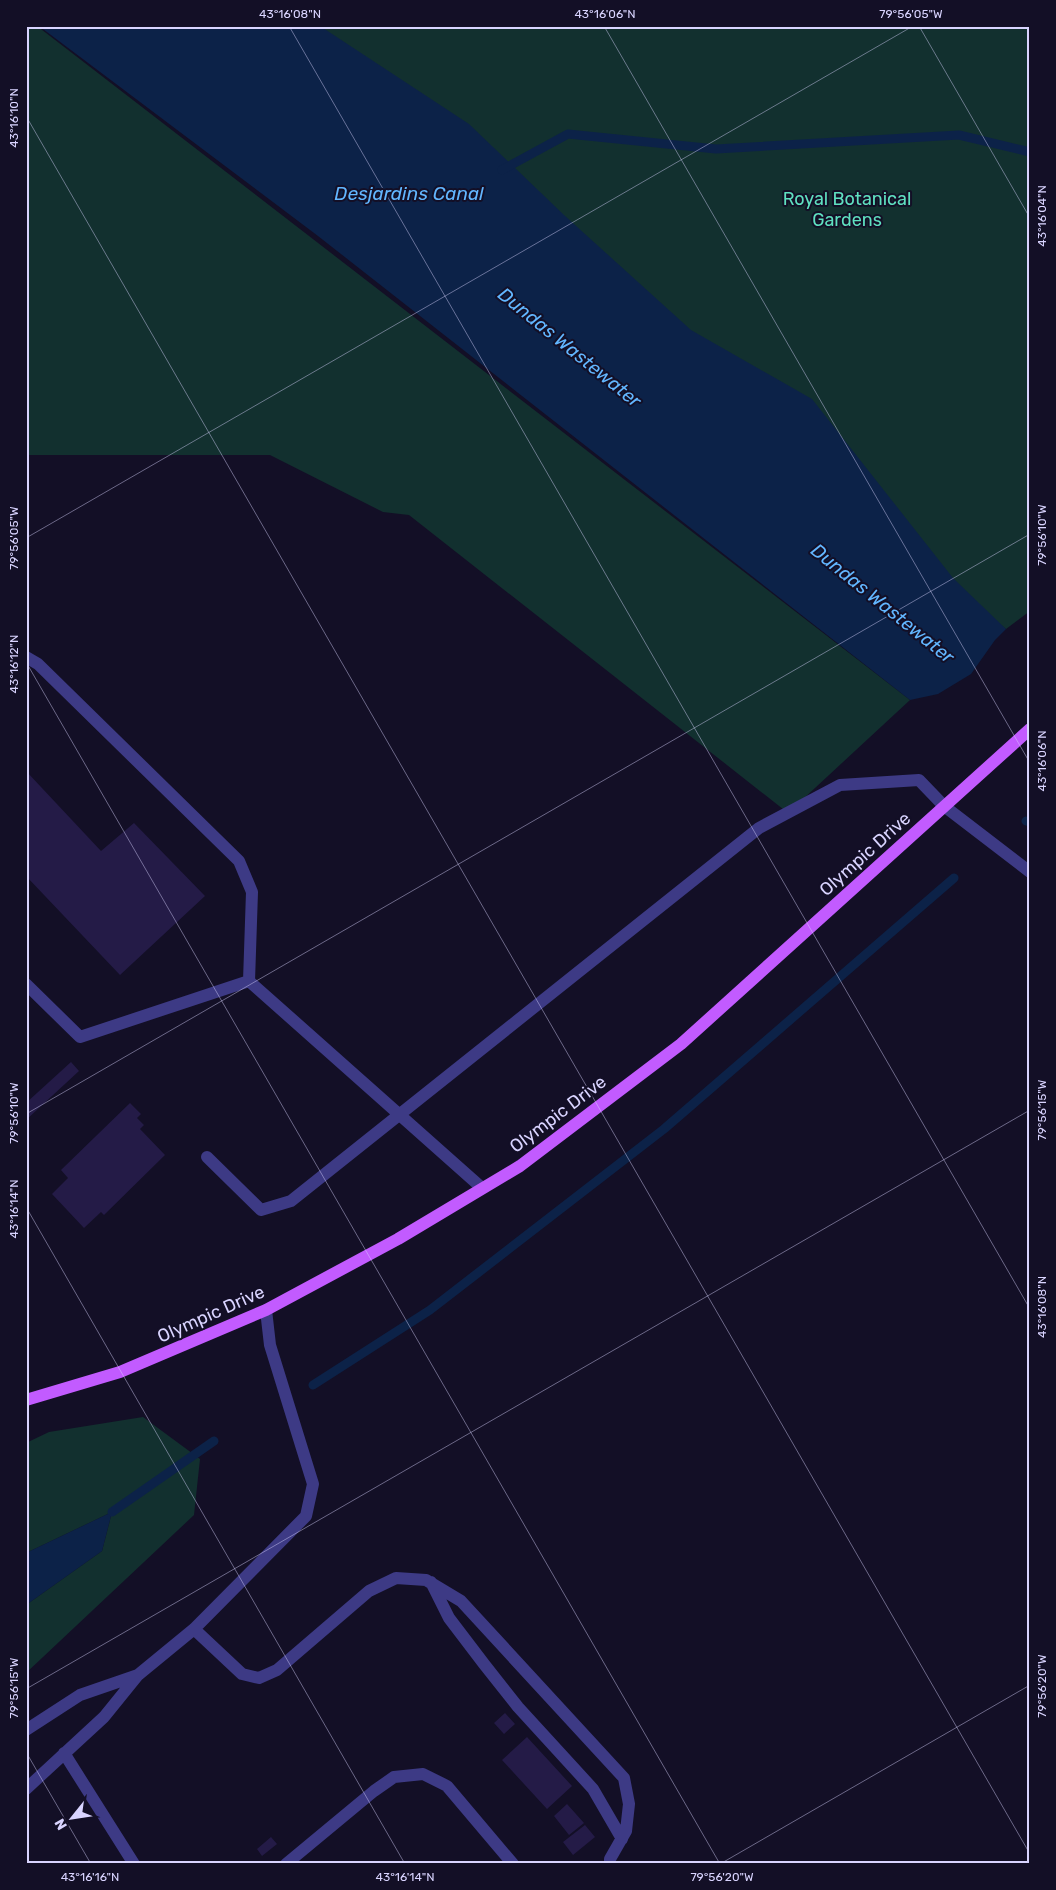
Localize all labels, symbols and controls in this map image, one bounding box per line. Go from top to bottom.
text: 43°16'08"N [259,7,321,21]
text: 43°16'06"N [574,7,636,21]
text: 79°56'05"W [879,7,943,21]
text: 43°16'10"N [7,88,21,148]
water label: Desjardins Canal [334,182,484,205]
text: 43°16'04"N [1035,185,1049,247]
park label: Royal Botanical Gardens [783,188,911,231]
water label: Dundas Wastewater [493,282,647,413]
text: 79°56'10"W [1035,504,1049,566]
text: 79°56'05"W [7,506,21,570]
water label: Dundas Wastewater [806,538,960,669]
text: 43°16'12"N [7,635,21,693]
text: 43°16'06"N [1035,730,1049,792]
street label: Olympic Drive [815,807,915,901]
street label: Olympic Drive [505,1071,611,1157]
text: 79°56'15"W [1035,1079,1049,1140]
text: 79°56'10"W [7,1082,21,1144]
text: 43°16'14"N [7,1179,21,1239]
text: 43°16'08"N [1035,1276,1049,1338]
street label: Olympic Drive [154,1281,268,1347]
text: 79°56'20"W [1035,1654,1049,1718]
text: 79°56'15"W [7,1657,21,1718]
north arrow [48,1792,98,1842]
text: N [51,1816,71,1833]
text: 43°16'16"N [61,1870,119,1884]
text: 43°16'14"N [375,1870,435,1884]
text: 79°56'20"W [690,1870,754,1884]

